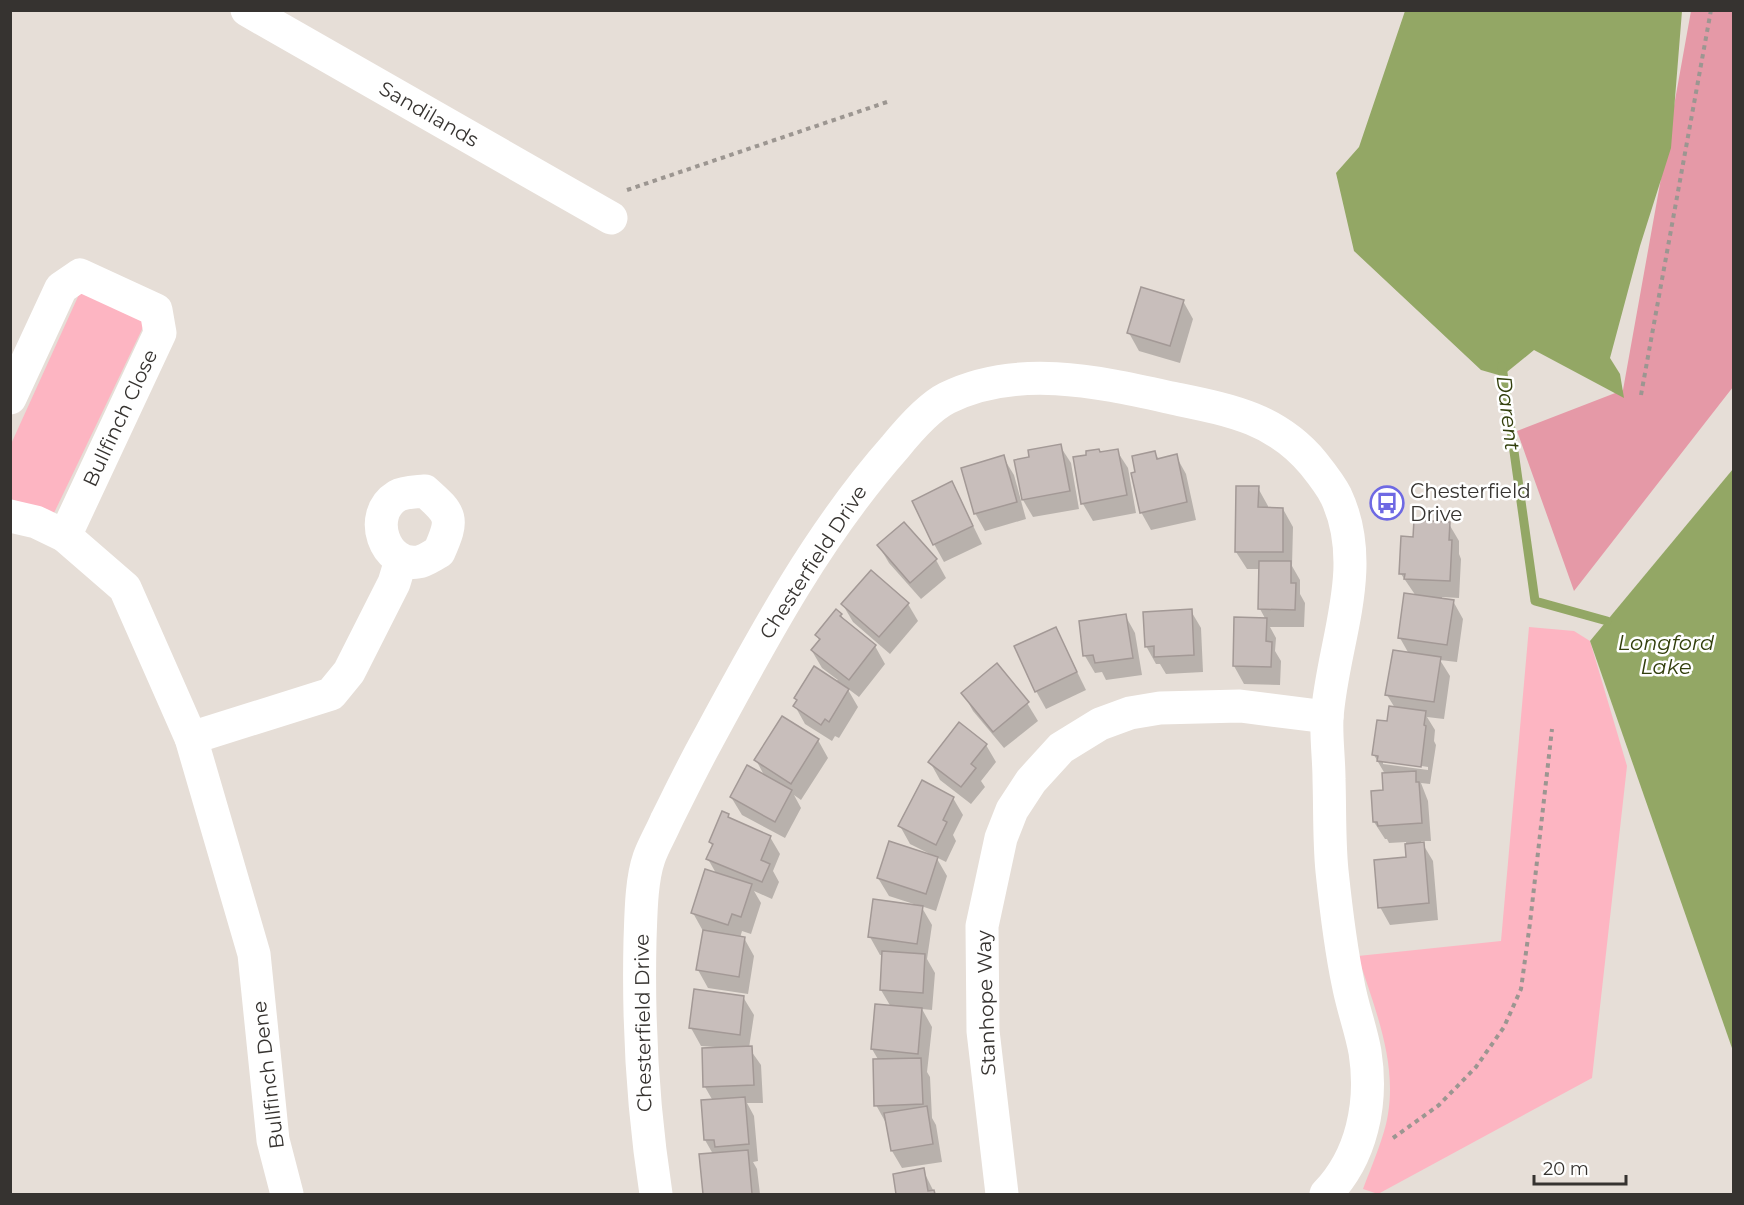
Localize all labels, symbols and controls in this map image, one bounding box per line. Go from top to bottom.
street label: Sandilands [375,76,483,152]
street label: Bullfinch Close [78,346,162,490]
water label: Darent [1492,374,1526,452]
place label: Chesterfield Drive [1410,479,1531,526]
street label: Chesterfield Drive [754,481,872,643]
bus stop icon: Chesterfield Drive [1369,485,1405,521]
water label: Longford Lake [1618,630,1715,679]
street label: Stanhope Way [971,930,1001,1076]
street label: Chesterfield Drive [629,934,657,1112]
street label: Bullfinch Dene [247,1000,289,1150]
scale bar [1534,1148,1626,1186]
text: 20 m [1543,1158,1589,1180]

